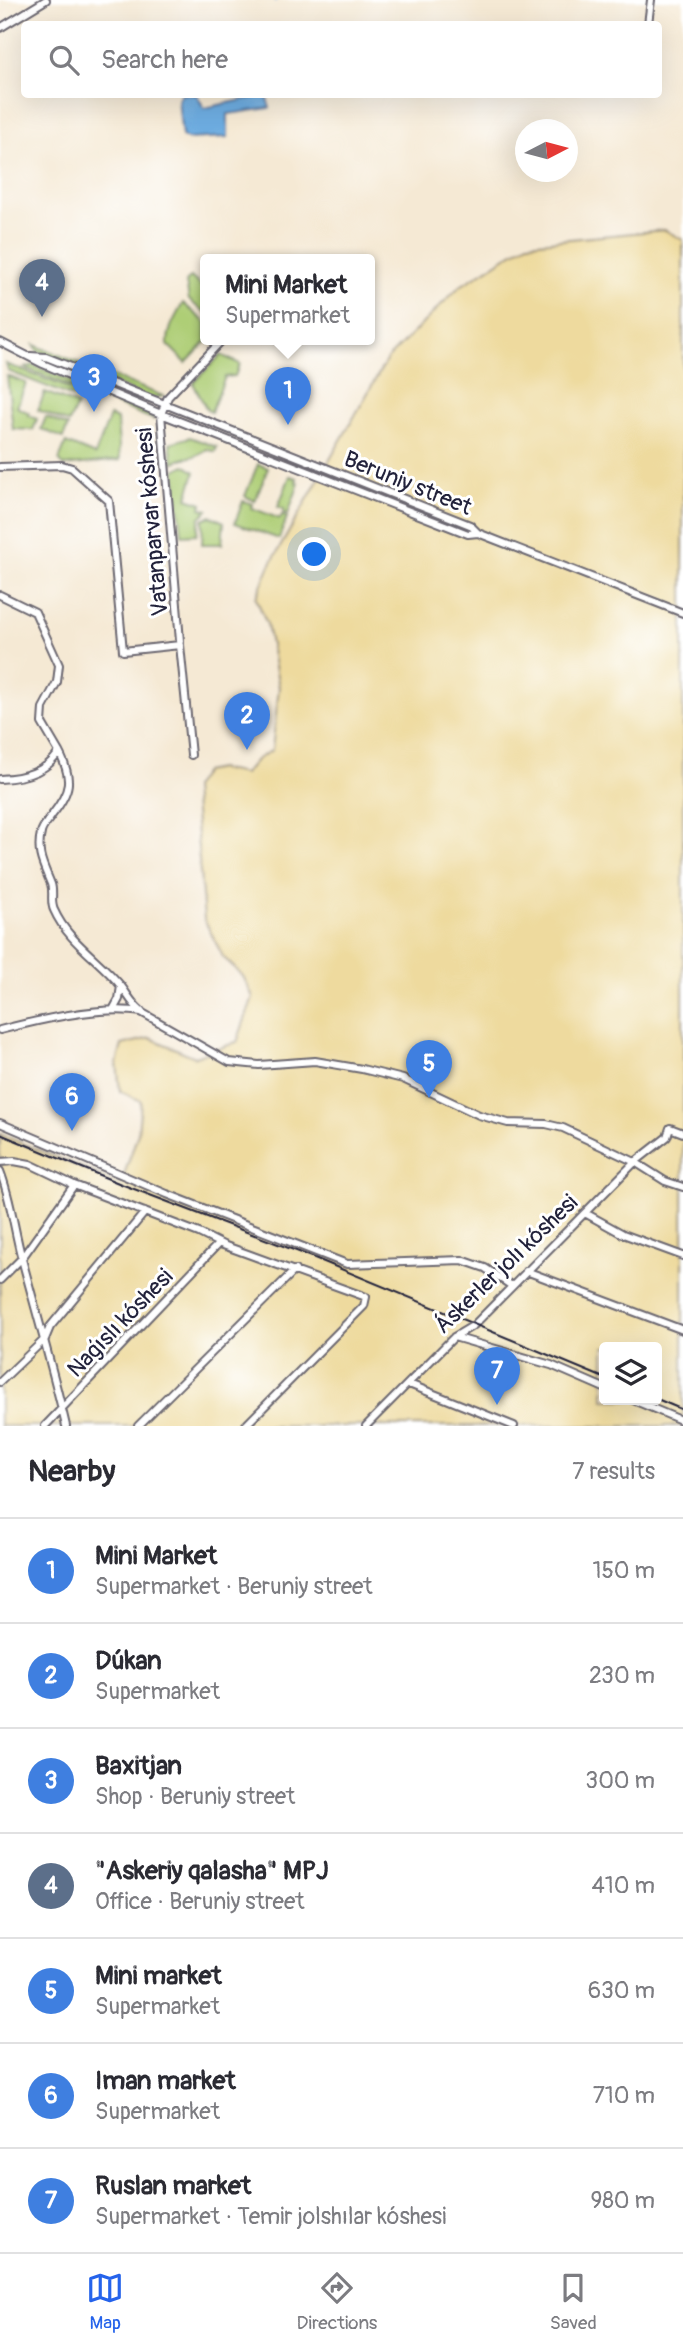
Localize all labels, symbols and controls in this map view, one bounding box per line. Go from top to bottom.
search box [21,21,662,98]
icon: search [45,41,83,79]
text: Search here [101,44,228,76]
north arrow [515,119,578,182]
popup [200,254,375,345]
pin: 4 [19,259,65,317]
text: Mini Market [225,269,347,301]
text: Supermarket [225,301,350,330]
pin: 3 [71,354,117,412]
pin: 1 [265,367,311,425]
street label: Vatanparvar kóshesi [129,427,175,617]
street label: Beruniy street [340,444,477,522]
your location [297,537,331,571]
pin: 2 [224,692,270,750]
pin: 5 [406,1040,452,1098]
pin: 6 [49,1073,95,1131]
street label: Áskerler jolı kóshesi [428,1188,584,1340]
street label: Naǵıslı kóshesi [61,1263,179,1383]
map controls [599,1342,662,1405]
button: layers [599,1342,662,1405]
pin: 7 [474,1347,520,1405]
text: Nearby [28,1453,115,1490]
text: 7 results [572,1457,655,1486]
text: Mini Market [95,1540,217,1572]
text: 1 [47,1556,56,1585]
text: 150 m [592,1556,655,1585]
text: Supermarket · Beruniy street [95,1572,373,1601]
text: Dúkan [95,1645,162,1677]
text: 2 [45,1661,57,1690]
text: 230 m [589,1661,655,1690]
text: Supermarket [95,1677,220,1706]
text: Baxitjan [95,1750,182,1782]
text: 3 [45,1766,57,1795]
text: 300 m [585,1766,655,1795]
text: Shop · Beruniy street [95,1782,295,1811]
text: "Askeriy qalasha" MPJ [95,1855,329,1887]
text: 4 [44,1871,58,1900]
text: 410 m [592,1871,655,1900]
text: Office · Beruniy street [95,1887,304,1916]
text: Mini market [95,1960,222,1992]
text: 5 [45,1976,57,2005]
text: 630 m [588,1976,655,2005]
text: Supermarket [95,1992,220,2021]
text: Iman market [95,2065,236,2097]
text: 6 [44,2081,58,2110]
text: 710 m [593,2081,655,2110]
text: Supermarket [95,2097,220,2126]
text: Ruslan market [95,2170,251,2202]
text: 7 [45,2186,57,2215]
text: 980 m [590,2186,655,2215]
text: Supermarket · Temir jolshılar kóshesi [95,2202,446,2231]
tab: Map [86,2269,124,2335]
tab: Directions [297,2269,377,2335]
tab: Saved [550,2269,597,2335]

